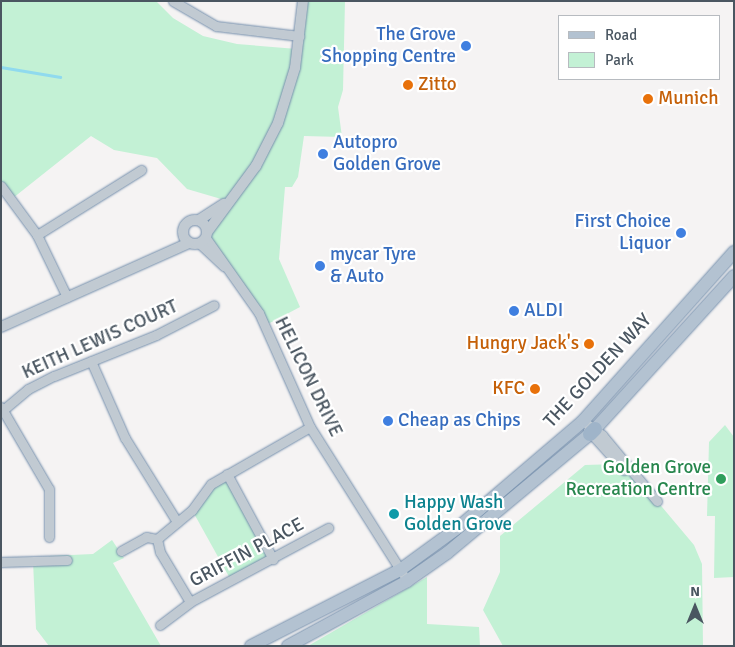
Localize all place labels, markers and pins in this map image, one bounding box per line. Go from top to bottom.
place label: The Grove Shopping Centre [321,24,456,68]
marker: The Grove Shopping Centre [460,40,472,52]
place label: Zitto [418,74,457,96]
marker: Zitto [402,79,414,91]
place label: Munich [658,88,719,110]
marker: Munich [642,93,654,105]
place label: Autopro Golden Grove [333,132,441,176]
marker: Autopro Golden Grove [317,148,329,160]
place label: First Choice Liquor [575,211,671,255]
marker: First Choice Liquor [675,227,687,239]
place label: mycar Tyre & Auto [330,244,416,288]
marker: mycar Tyre & Auto [314,260,326,272]
place label: ALDI [524,300,563,322]
marker: ALDI [508,305,520,317]
place label: Hungry Jack's [467,333,579,355]
marker: Hungry Jack's [583,338,595,350]
place label: KFC [492,378,525,400]
marker: KFC [529,383,541,395]
place label: Cheap as Chips [398,410,521,432]
marker: Cheap as Chips [382,415,394,427]
place label: Golden Grove Recreation Centre [565,457,711,501]
marker: Golden Grove Recreation Centre [715,473,727,485]
place label: Happy Wash Golden Grove [404,492,512,536]
marker: Happy Wash Golden Grove [388,508,400,520]

